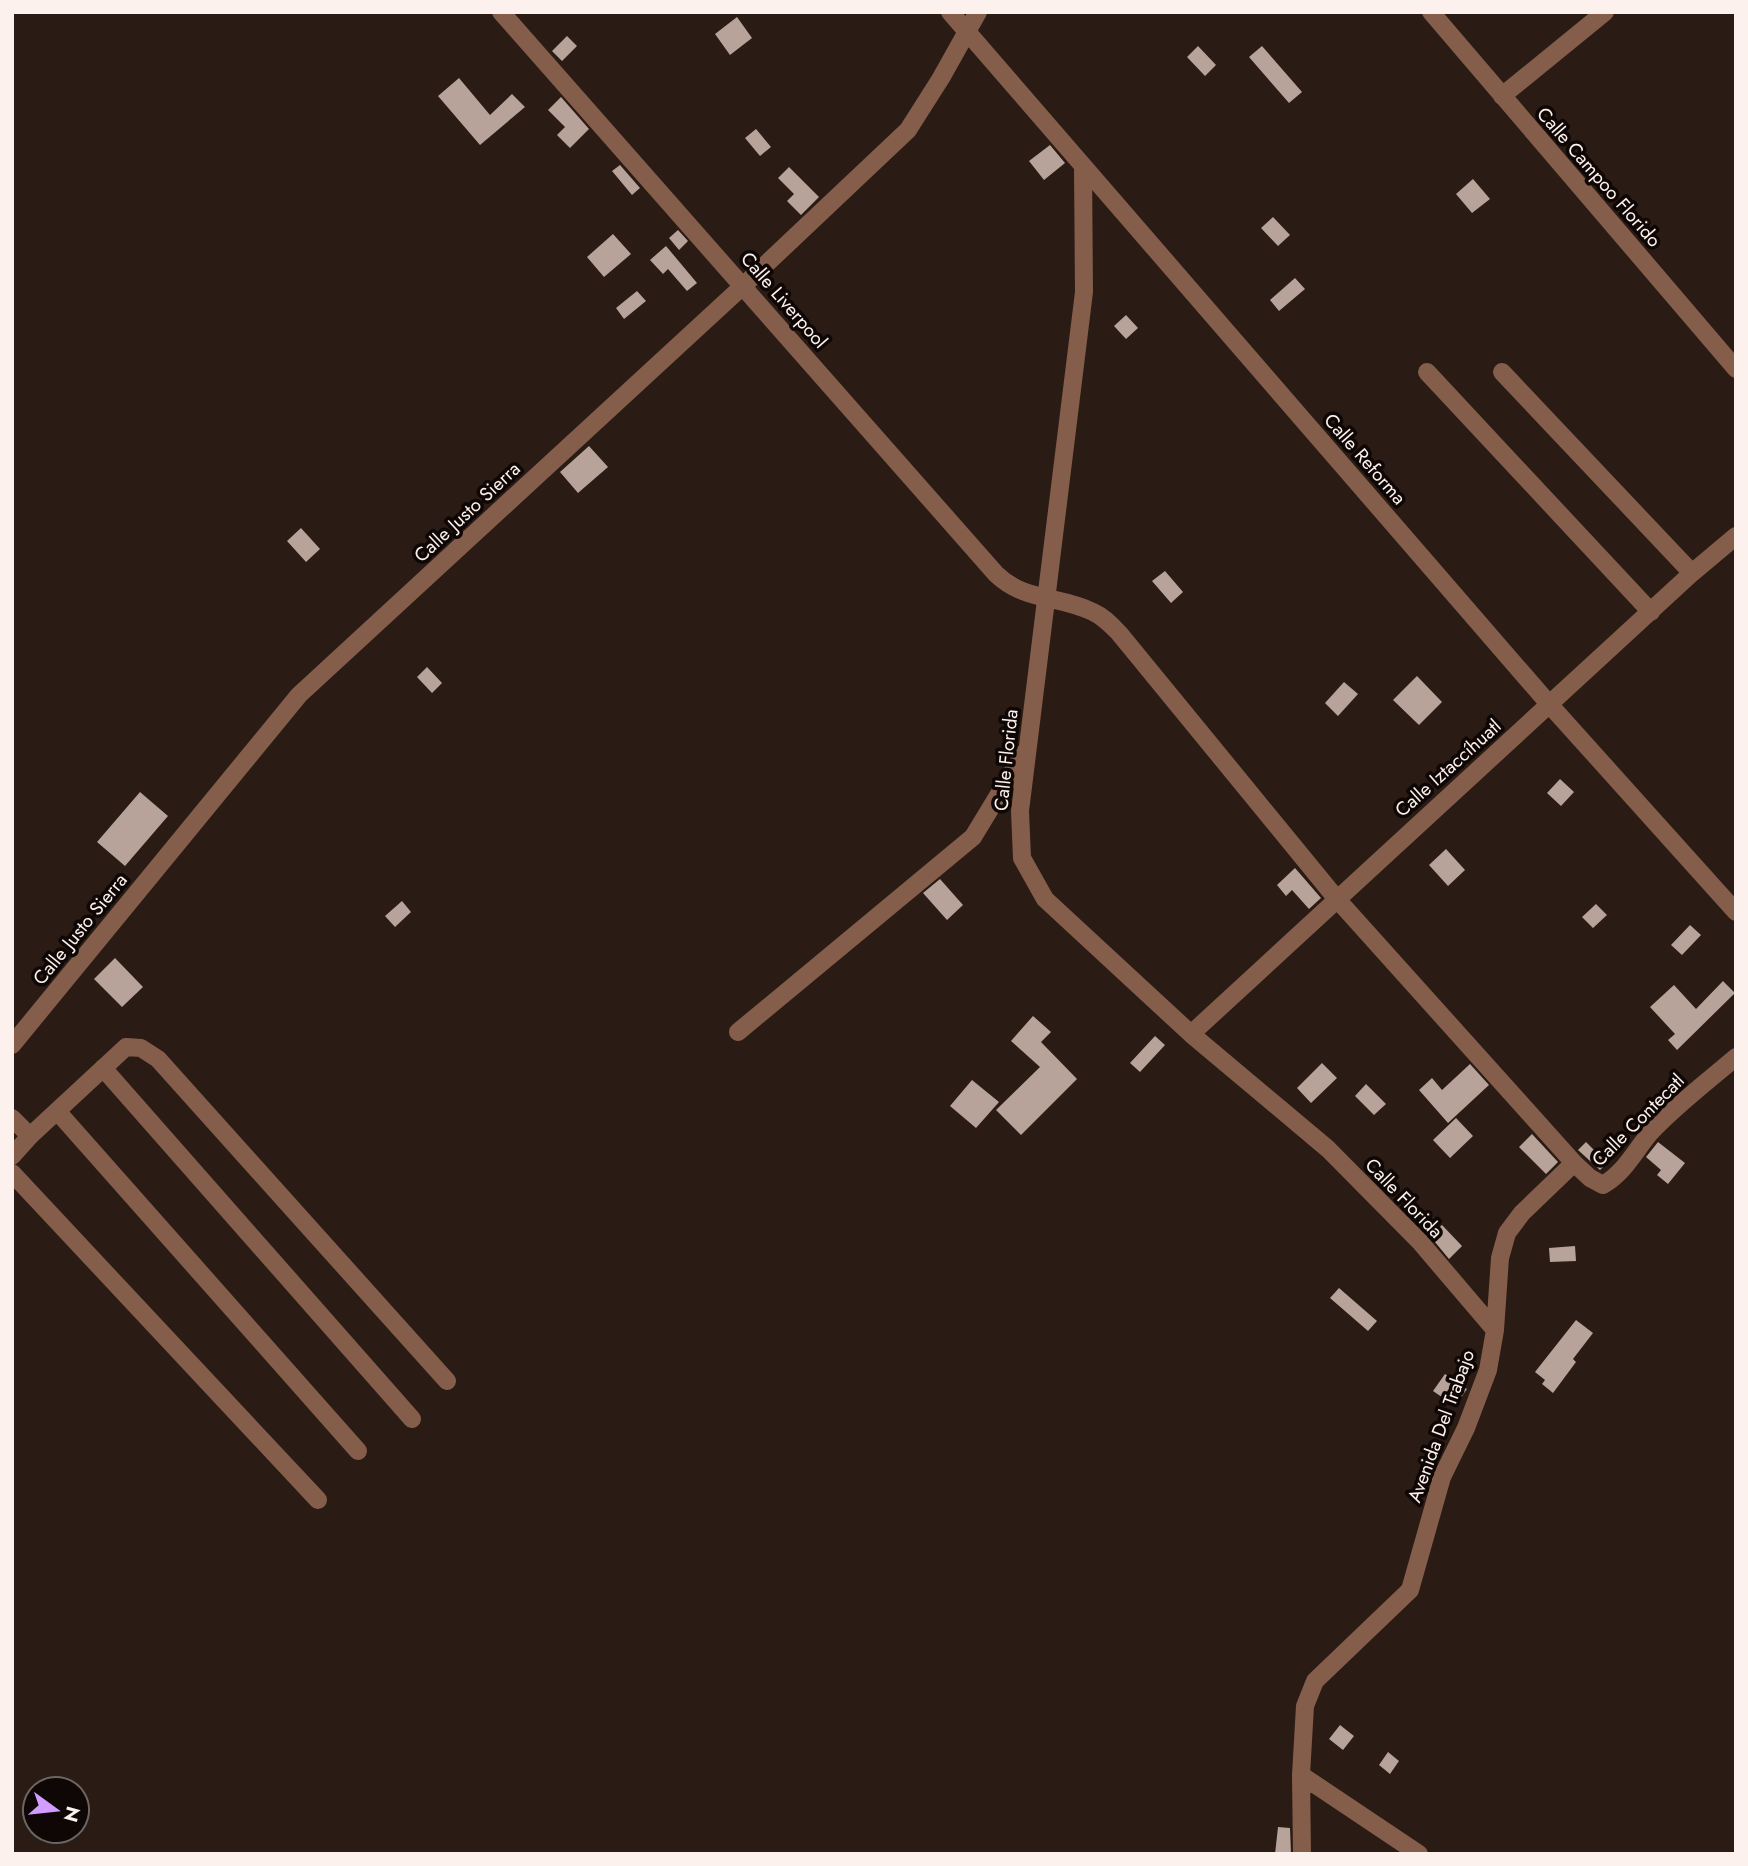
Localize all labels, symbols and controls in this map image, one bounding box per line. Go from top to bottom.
street label: Calle Campoo Florido [1531,101,1667,253]
street label: Calle Liverpool [734,246,834,354]
street label: Calle Reforma [1318,407,1412,511]
street label: Calle Justo Sierra [408,456,526,568]
street label: Calle Florida [987,708,1025,812]
street label: Calle Iztaccíhuatl [1389,713,1507,823]
street label: Calle Justo Sierra [27,867,133,991]
street label: Calle Contecatl [1586,1068,1690,1172]
street label: Calle Florida [1359,1152,1449,1244]
street label: Avenida Del Trabajo [1401,1346,1481,1506]
north arrow [21,1775,91,1845]
text: N [57,1803,87,1825]

